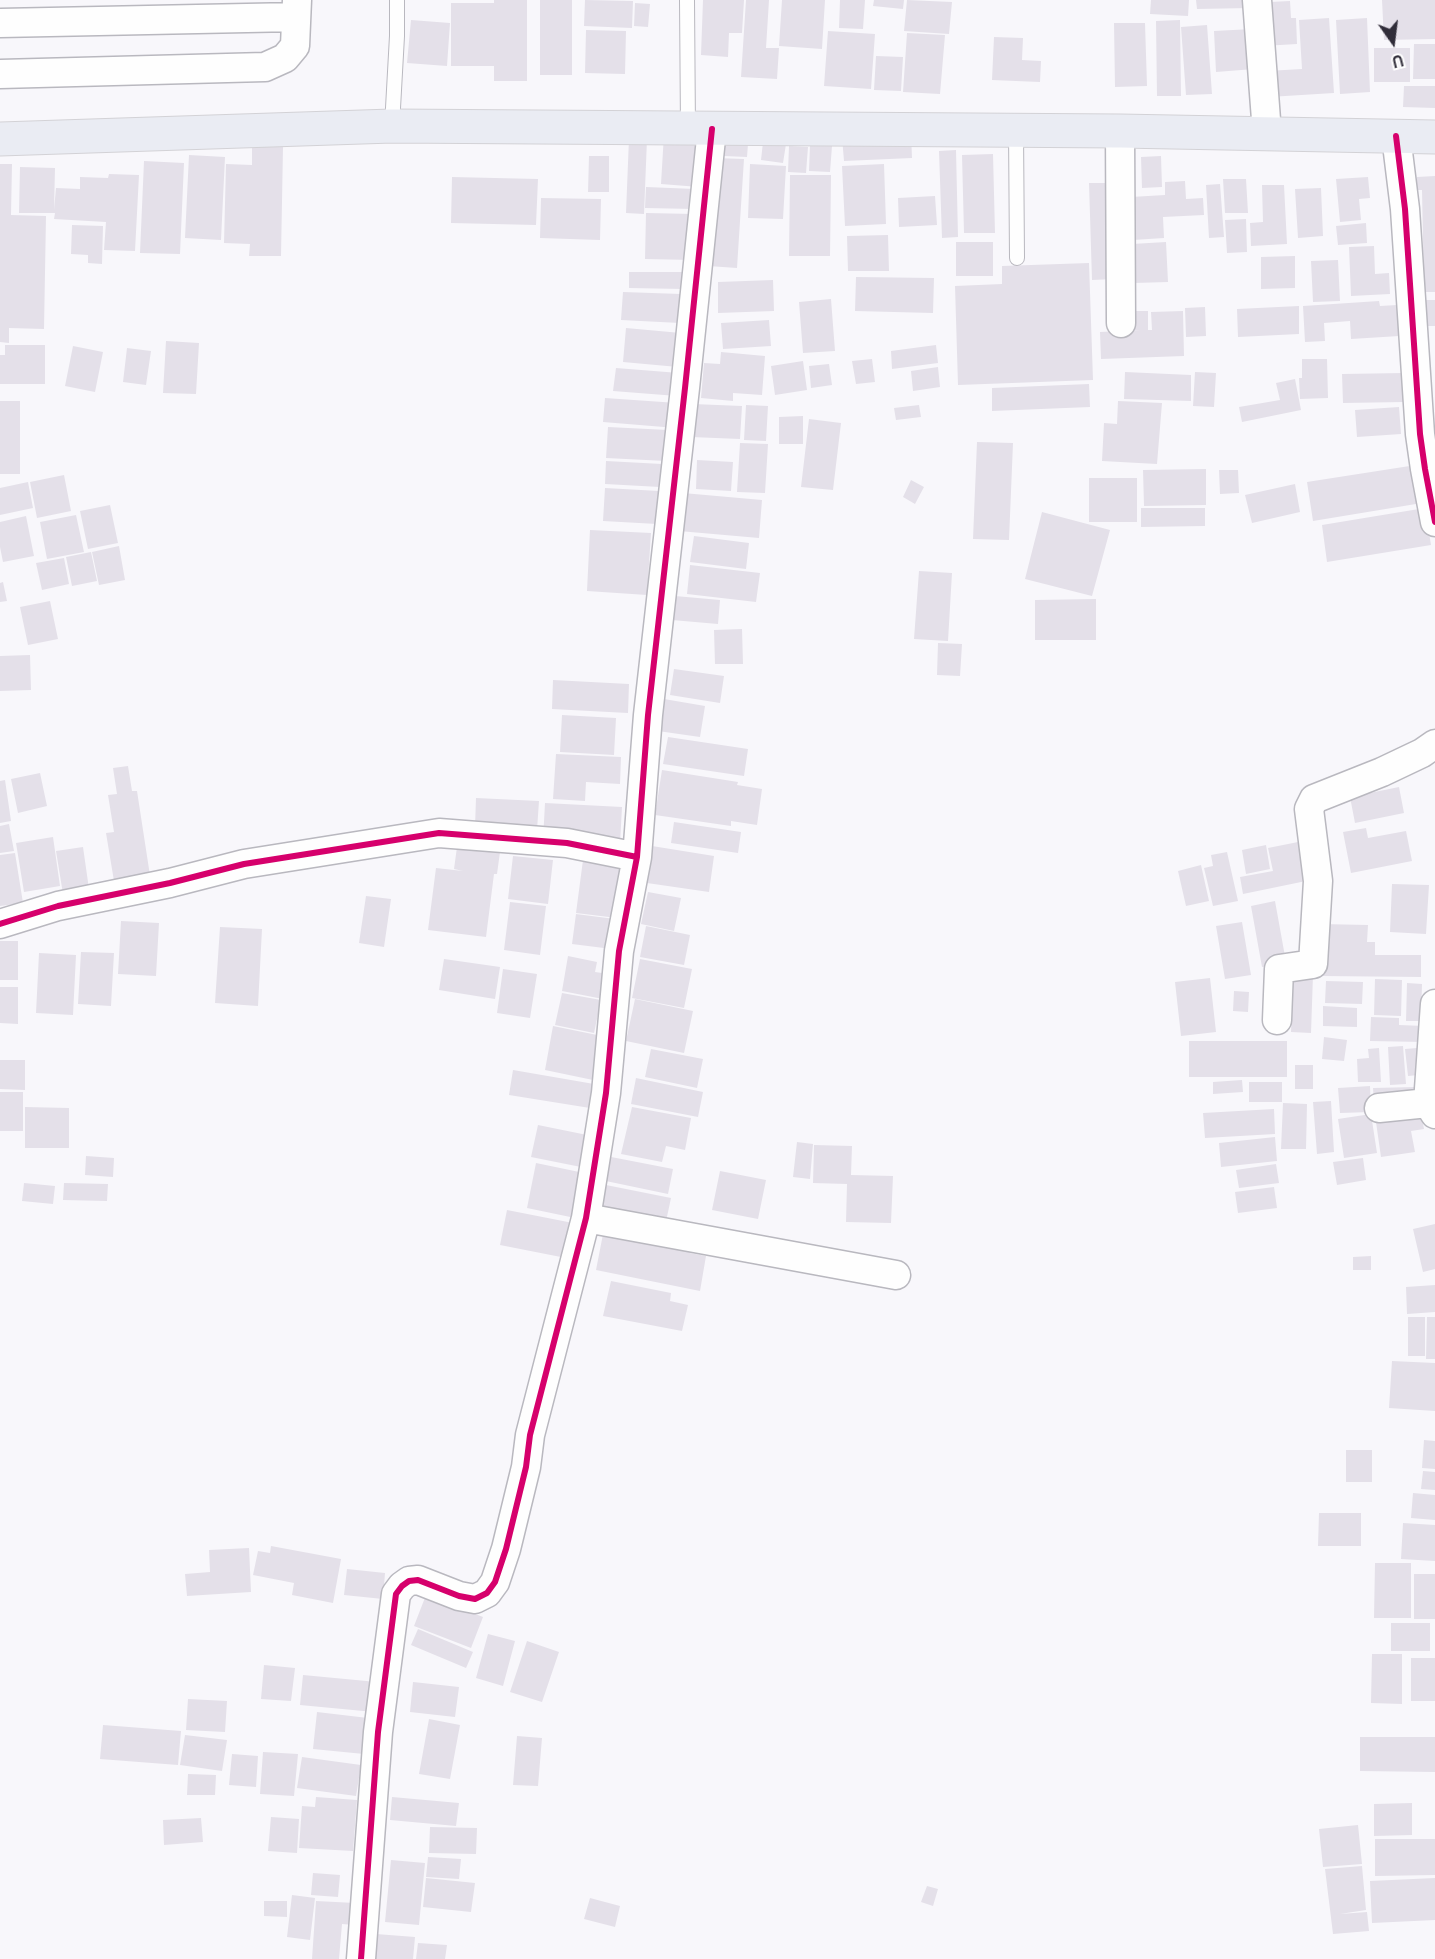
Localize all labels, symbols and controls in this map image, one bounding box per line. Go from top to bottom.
north arrow [1363,12,1423,72]
text: U [1389,48,1405,71]

